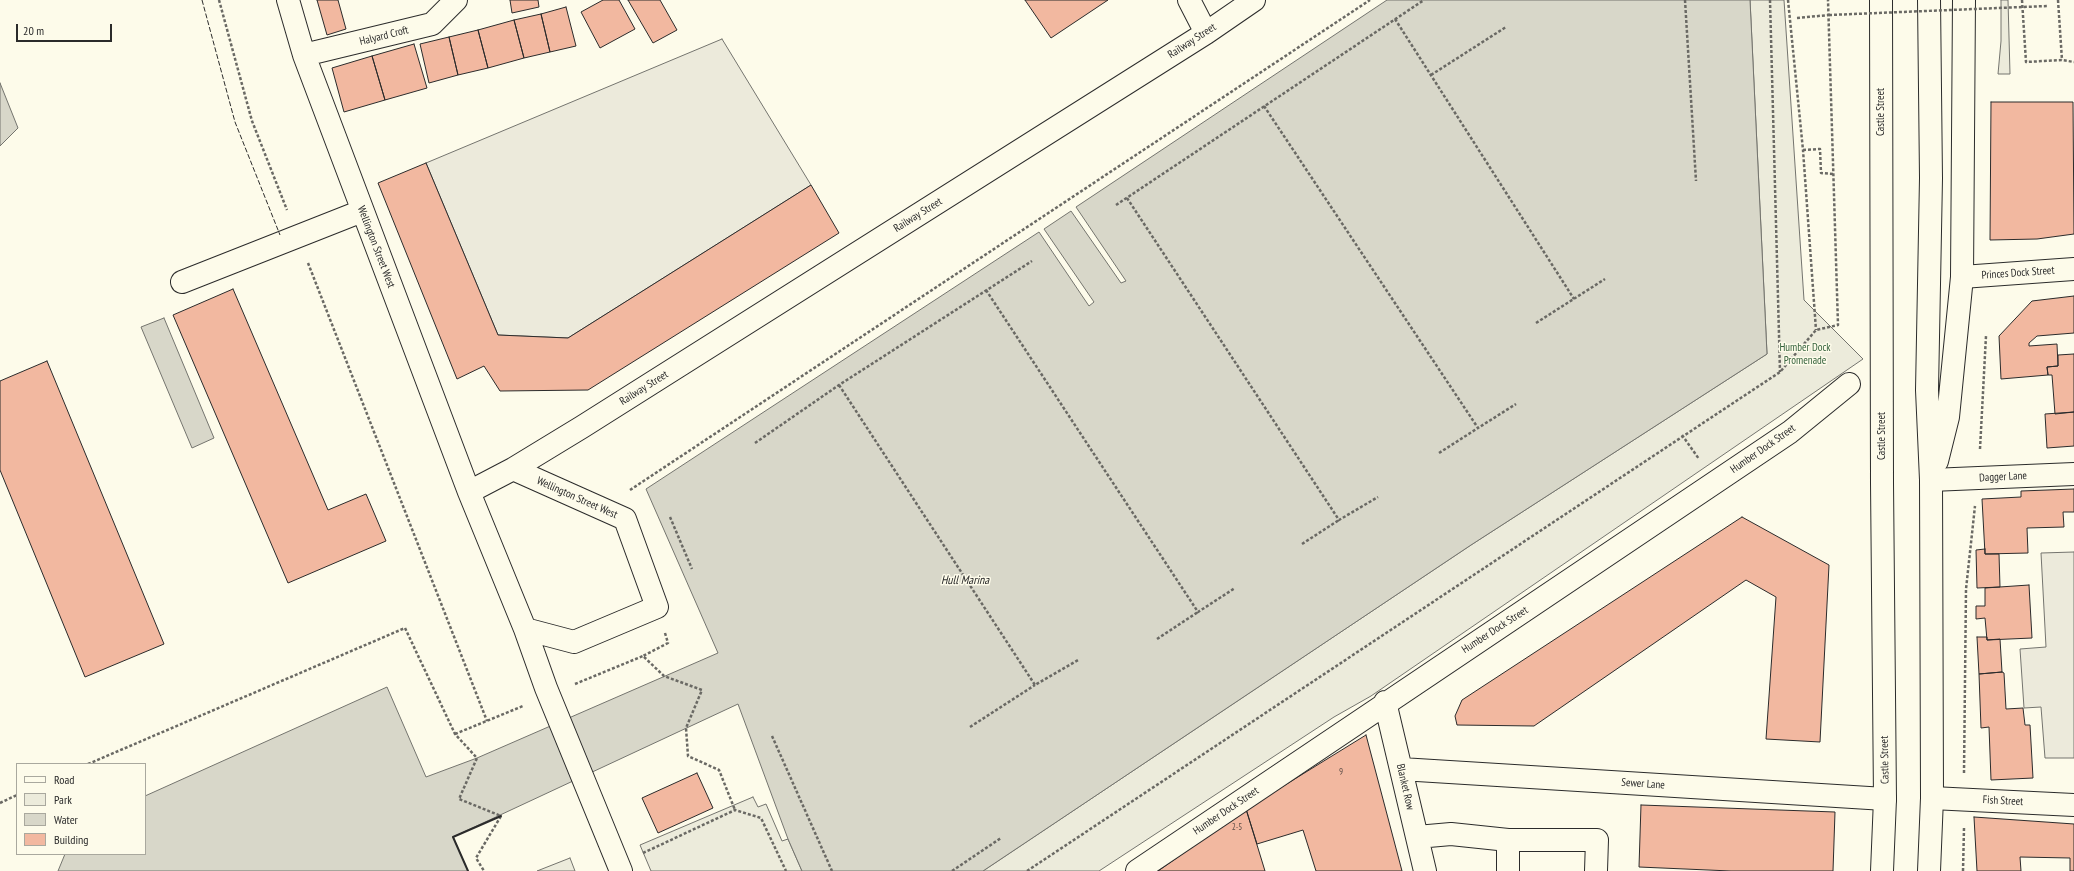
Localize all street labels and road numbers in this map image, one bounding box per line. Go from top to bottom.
street label: Railway Street [1165,21,1219,61]
street label: Halyard Croft [358,24,410,48]
street label: Castle Street [1874,88,1888,136]
street label: Railway Street [891,195,945,235]
street label: Wellington Street West [354,204,398,290]
street label: Princes Dock Street [1981,264,2055,282]
street label: Railway Street [617,368,671,408]
street label: Castle Street [1875,412,1889,460]
street label: Humber Dock Street [1728,422,1798,476]
street label: Dagger Lane [1979,469,2027,485]
street label: Wellington Street West [535,474,619,522]
street label: Humber Dock Street [1459,604,1531,656]
street label: Castle Street [1878,736,1892,784]
street label: Blanket Row [1393,763,1417,811]
street label: Sewer Lane [1621,776,1665,792]
street label: Humber Dock Street [1191,784,1261,838]
street label: Fish Street [1982,793,2024,809]

